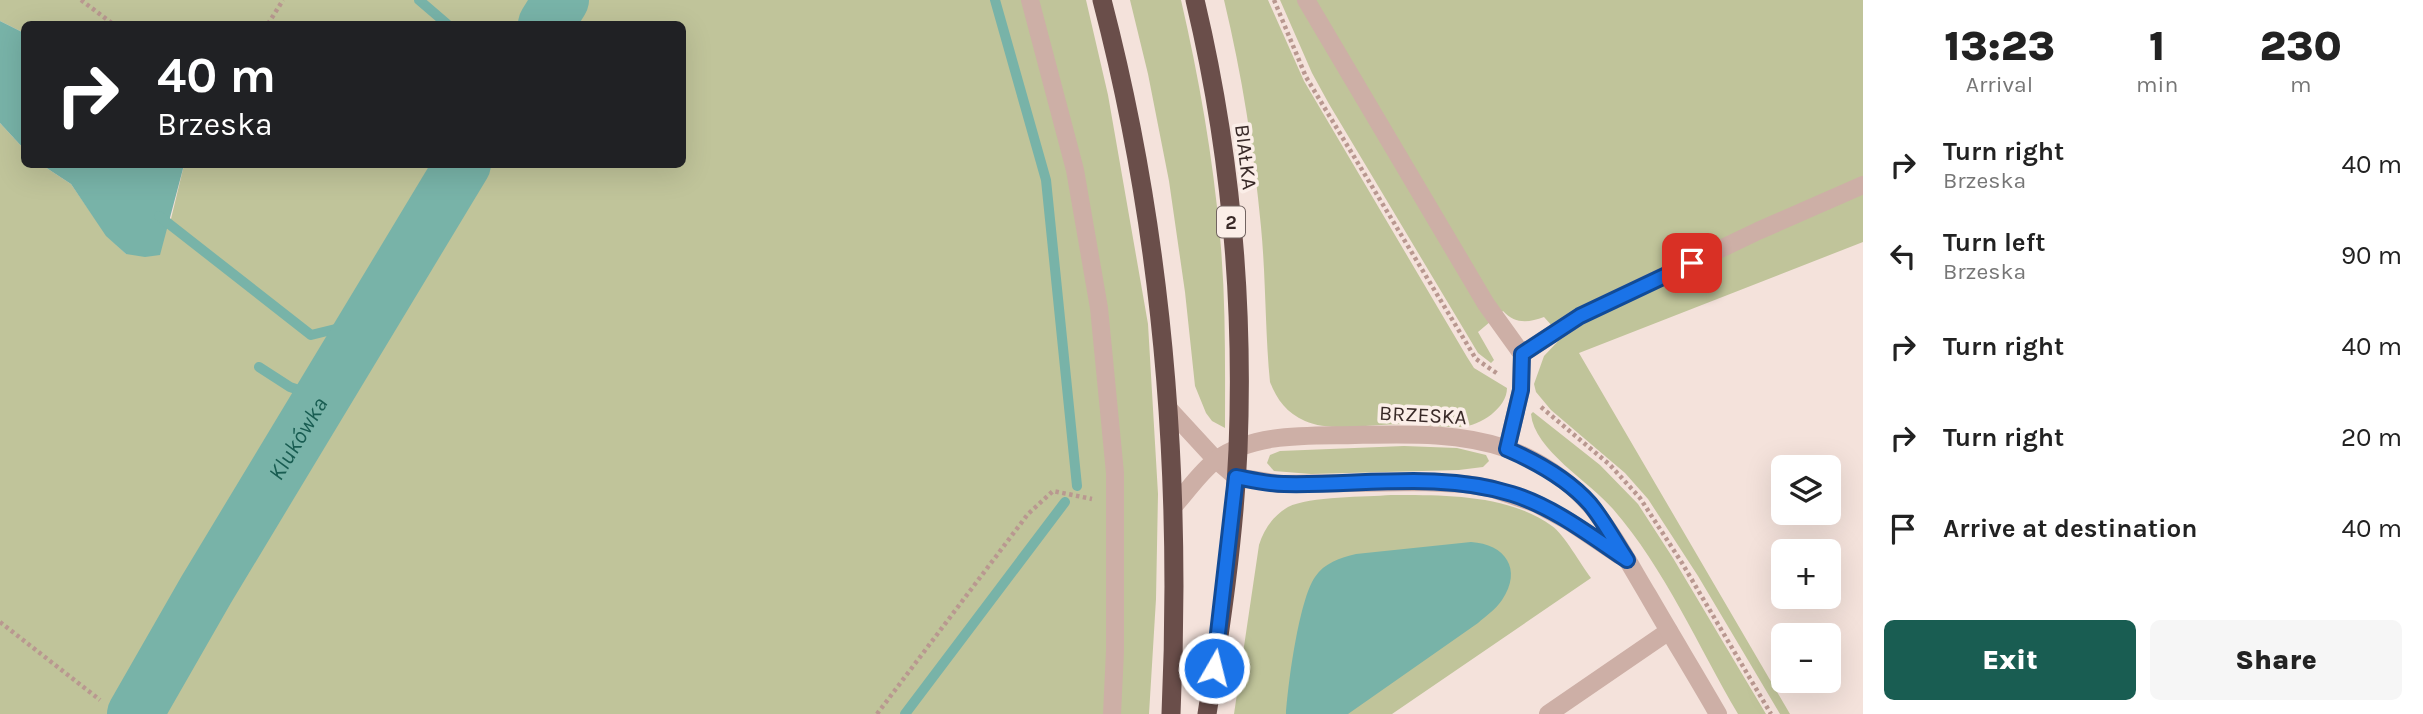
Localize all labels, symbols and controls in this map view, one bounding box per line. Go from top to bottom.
text: 13:23 [1944,21,2055,71]
text: 1 [2149,21,2165,71]
text: 230 [2259,21,2342,71]
text: 40 m [157,47,276,104]
icon: right [42,49,133,140]
text: Arrival [1966,71,2033,98]
text: min [2136,71,2178,98]
text: m [2290,71,2311,98]
text: Brzeska [157,106,273,143]
street label: BIAŁKA [1230,123,1262,191]
text: Turn right [1943,136,2064,167]
icon: right [1884,146,1922,184]
text: 40 m [2342,149,2402,180]
text: Brzeska [1943,167,2026,194]
road number: 2 [1217,206,1245,238]
text: Turn left [1943,227,2045,258]
pin [1662,233,1722,293]
icon: left [1884,237,1922,275]
text: 90 m [2341,240,2402,271]
icon: arrive [1673,244,1711,282]
text: Brzeska [1943,258,2026,285]
icon: right [1884,328,1922,366]
text: Turn right [1943,331,2064,362]
text: 40 m [2342,331,2402,362]
water label: Klukówka [263,392,333,485]
street label: BRZESKA [1379,401,1467,429]
icon: right [1884,419,1922,457]
text: Turn right [1943,422,2064,453]
text: 20 m [2341,422,2402,453]
map controls [1771,455,1841,693]
button: layers [1771,455,1841,525]
icon: arrive [1884,510,1922,548]
text: Arrive at destination [1943,513,2197,544]
text: 40 m [2342,513,2402,544]
button: + [1771,539,1841,609]
button: Exit [1884,620,2136,700]
button: Share [2150,620,2402,700]
button: − [1771,623,1841,693]
position arrow [1177,631,1251,705]

